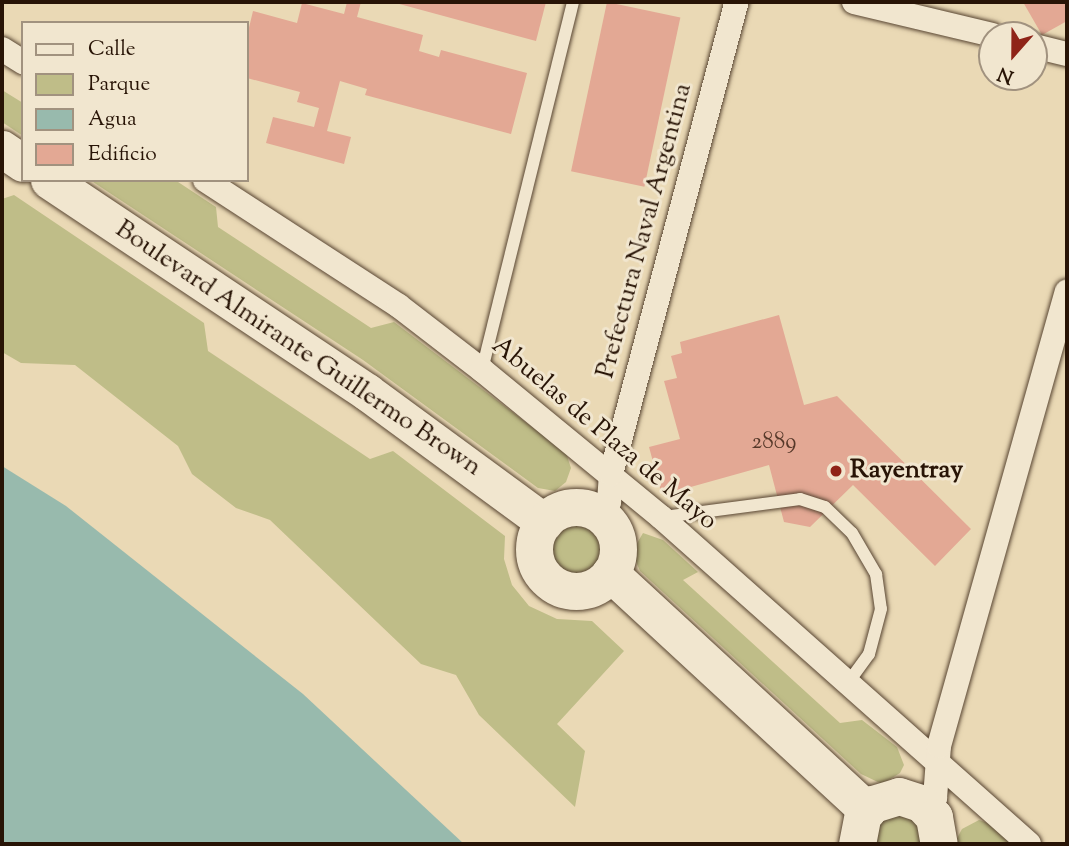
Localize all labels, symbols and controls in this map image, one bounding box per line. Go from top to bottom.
legend [21,21,248,182]
north arrow [978,21,1048,91]
text: Calle [88,35,136,65]
text: N [994,59,1018,90]
text: Parque [88,70,150,100]
street label: Prefectura Naval Argentina [591,80,699,382]
text: Agua [88,105,137,135]
text: Edificio [88,140,157,170]
street label: Boulevard Almirante Guillermo Brown [109,214,487,484]
street label: Abuelas de Plaza de Mayo [485,331,723,537]
house number: 2889 [752,429,796,457]
place label: Rayentray [850,455,963,487]
marker: Rayentray [828,463,844,479]

